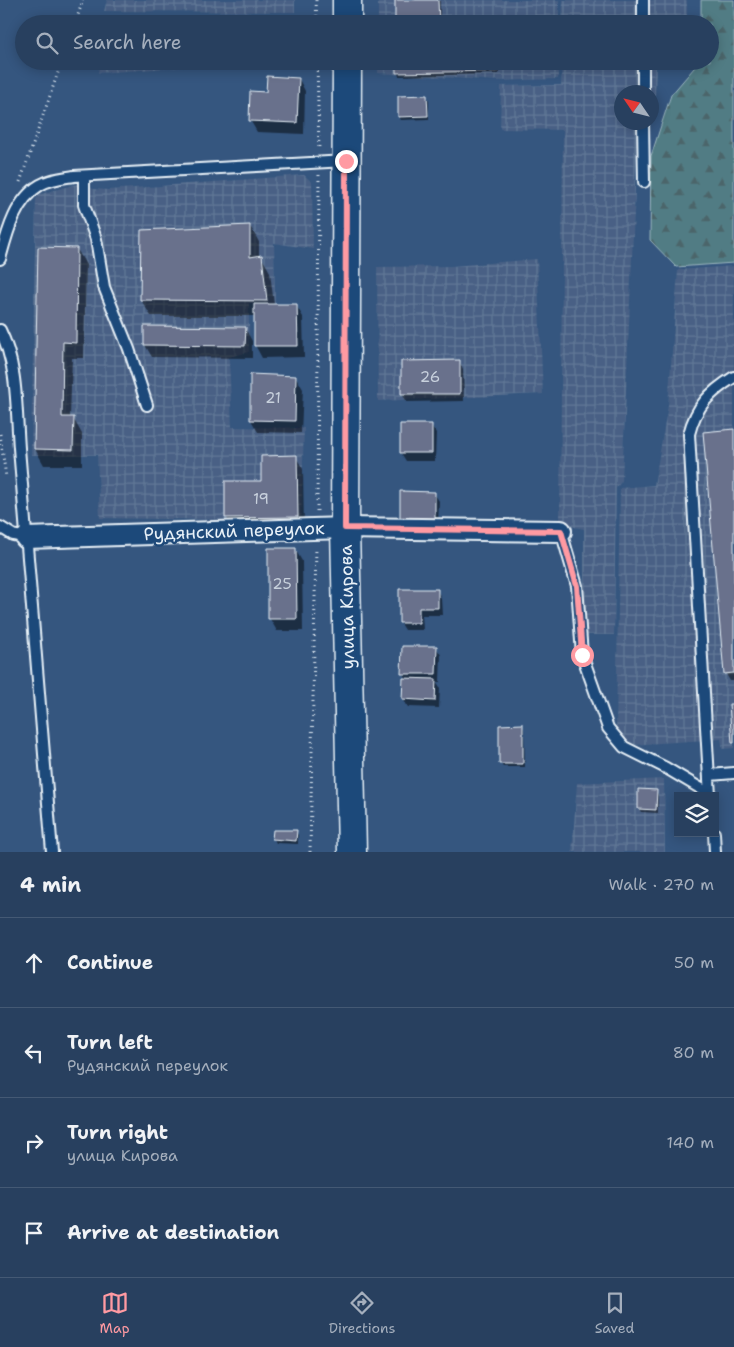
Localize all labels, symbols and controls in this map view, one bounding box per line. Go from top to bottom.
search box [15,15,719,70]
icon: search [33,29,61,57]
text: Search here [73,30,182,55]
north arrow [614,85,659,130]
route end [335,150,358,173]
house number: 26 [420,367,440,387]
house number: 21 [265,388,281,408]
house number: 19 [253,489,269,509]
street label: Рудянский переулок [143,516,325,546]
street label: улица Кирова [334,544,360,670]
house number: 25 [272,574,292,594]
route start [571,644,594,667]
map controls [674,792,719,837]
button: layers [674,792,719,837]
text: 4 min [20,871,81,899]
text: Walk · 270 m [609,874,714,895]
icon: ahead [20,949,48,977]
text: Continue [67,950,153,975]
text: 50 m [674,952,714,973]
text: Turn left [67,1030,153,1055]
icon: left [20,1039,48,1067]
text: 80 m [673,1042,714,1063]
text: Рудянский переулок [67,1055,228,1076]
text: Turn right [67,1120,168,1145]
icon: right [20,1129,48,1157]
text: 140 m [667,1132,714,1153]
text: улица Кирова [67,1145,178,1166]
icon: arrive [20,1219,48,1247]
text: Arrive at destination [67,1220,279,1245]
tab: Map [100,1289,130,1337]
tab: Directions [329,1289,395,1337]
tab: Saved [595,1289,634,1337]

